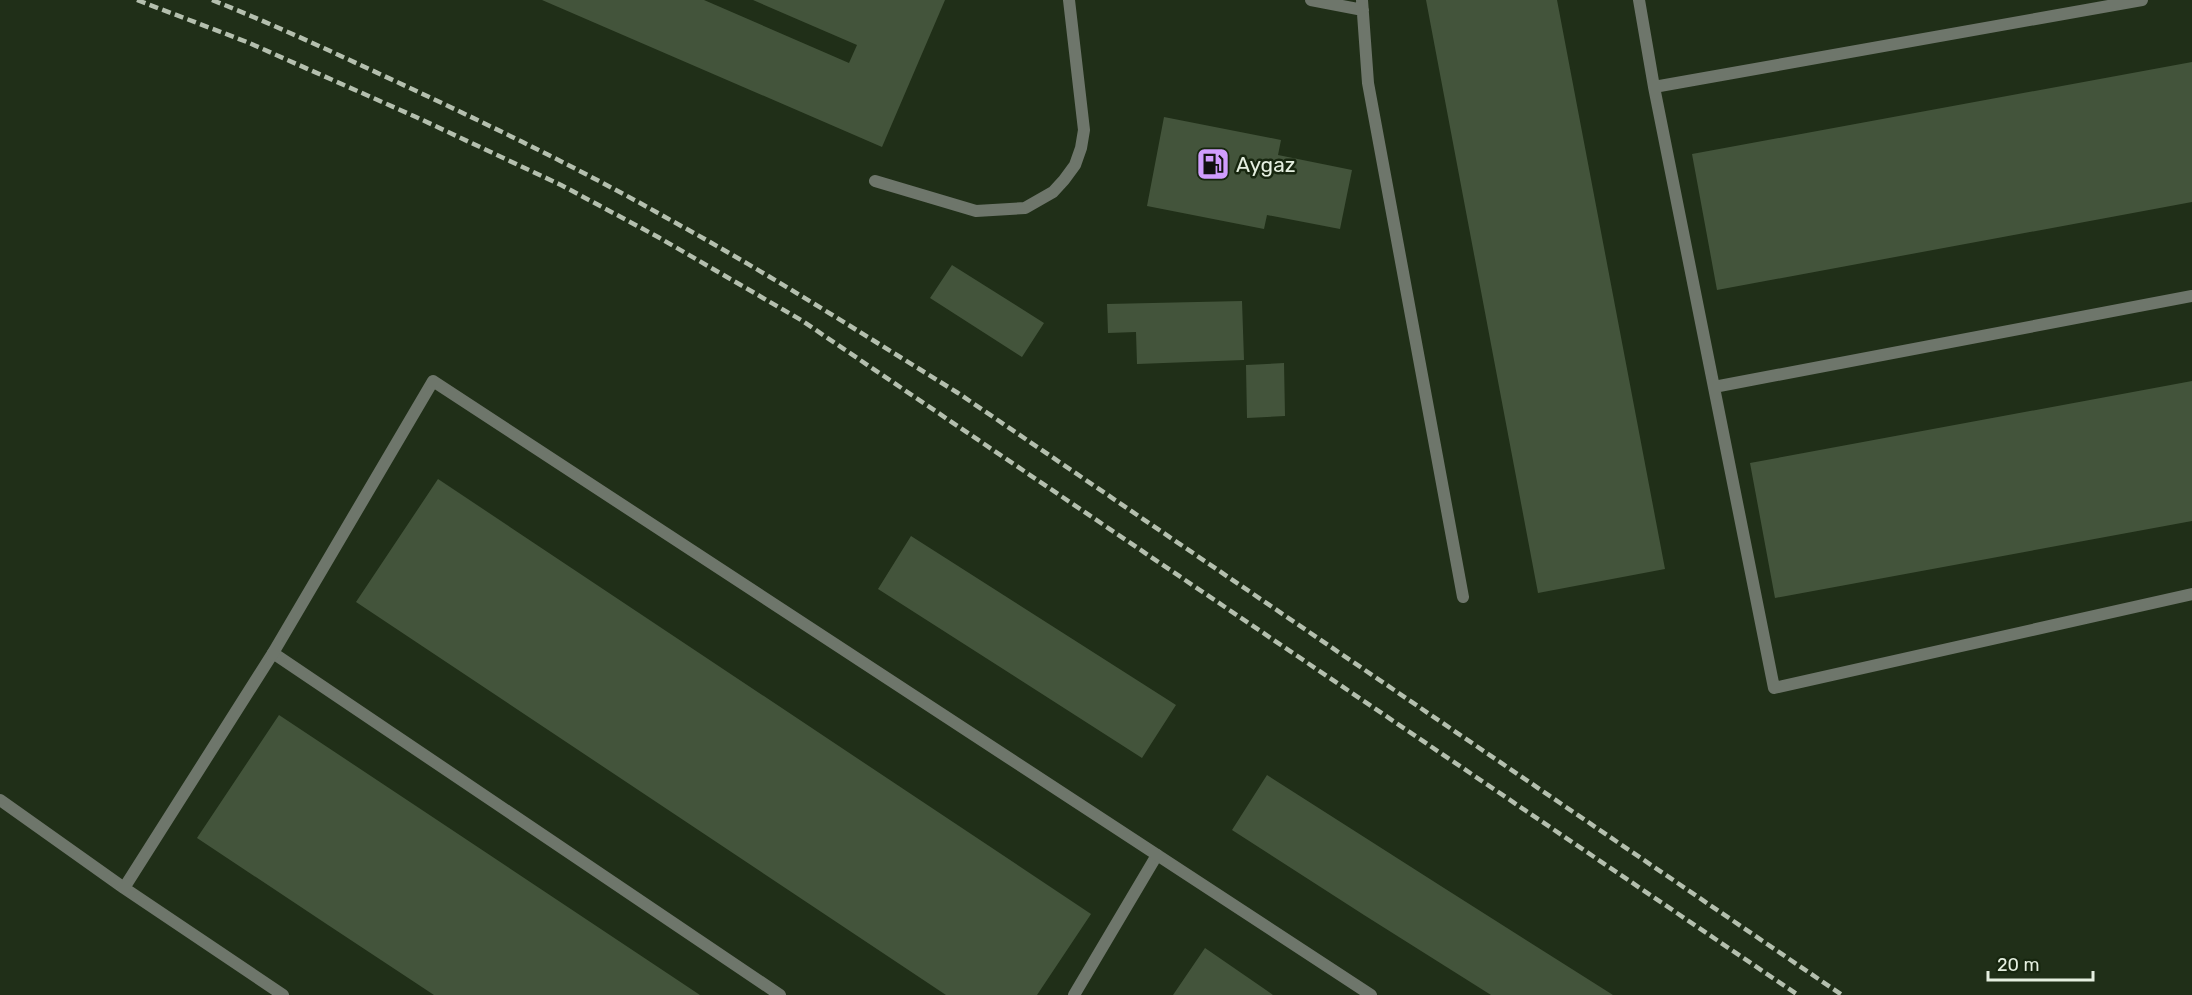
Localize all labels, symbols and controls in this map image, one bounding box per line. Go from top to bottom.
fuel station icon: Aygaz [1195,146,1231,182]
place label: Aygaz [1236,152,1295,177]
scale bar [1988,944,2093,982]
text: 20 m [1997,954,2039,976]

